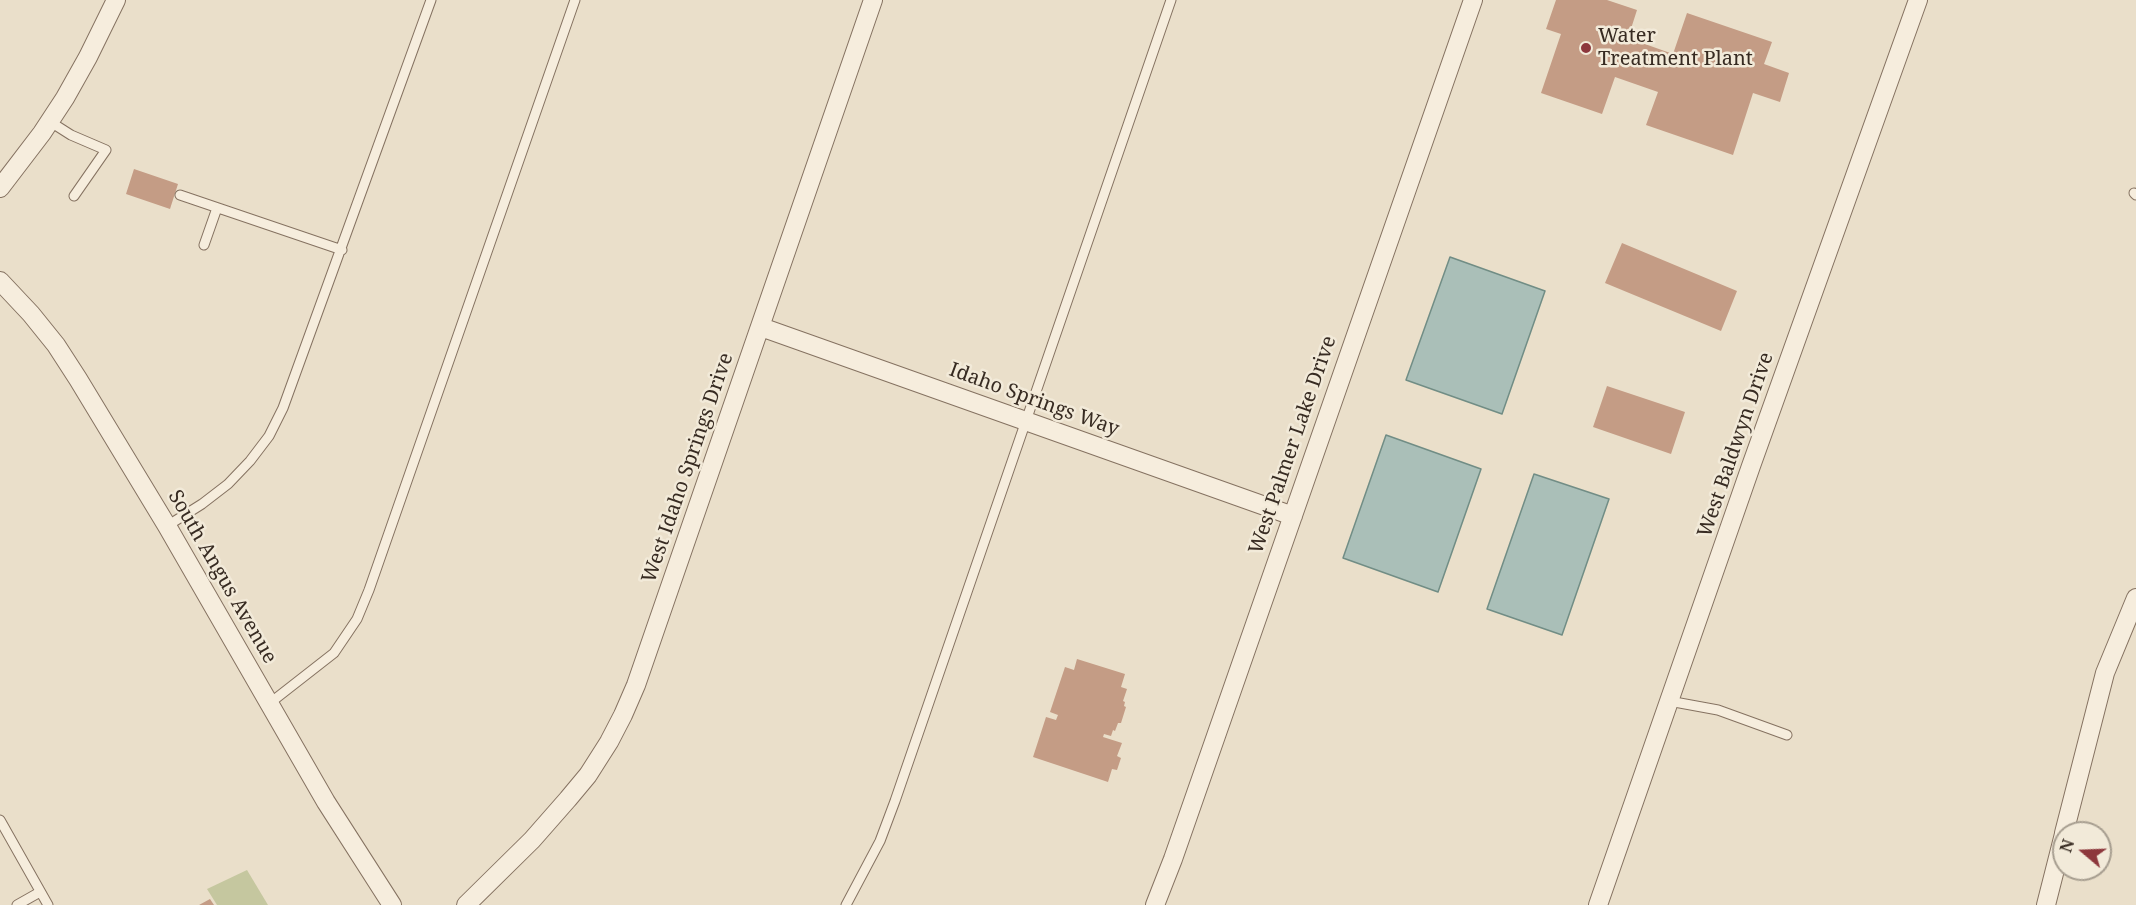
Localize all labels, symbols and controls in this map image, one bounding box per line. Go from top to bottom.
place label: Water Treatment Plant [1598,24,1753,71]
marker: Water Treatment Plant [1579,41,1593,55]
street label: West Palmer Lake Drive [1244,333,1342,557]
street label: West Baldwyn Drive [1693,349,1779,541]
street label: West Idaho Springs Drive [637,350,739,586]
street label: Idaho Springs Way [946,358,1122,442]
street label: South Angus Avenue [163,486,281,668]
north arrow [2052,821,2112,881]
text: N [2054,836,2079,855]

